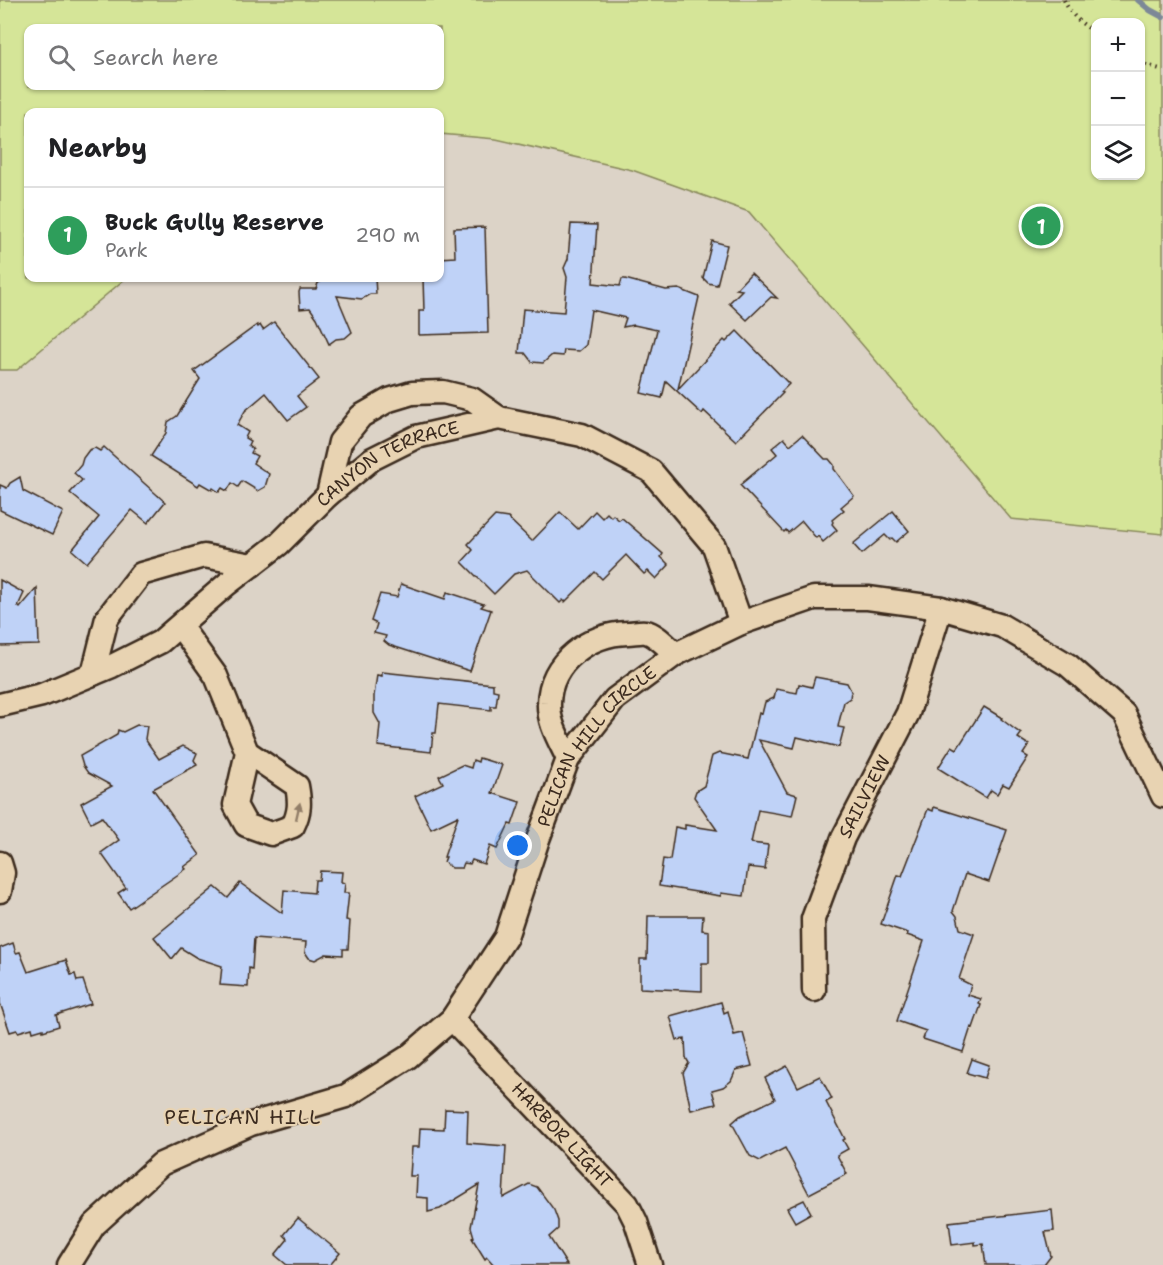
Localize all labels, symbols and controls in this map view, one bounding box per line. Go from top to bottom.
map controls [1091,18,1145,180]
button: + [1091,18,1145,72]
search box [24,24,444,90]
icon: search [45,41,78,74]
text: Search here [93,43,219,72]
button: − [1091,72,1145,126]
button: layers [1091,126,1145,180]
text: Nearby [48,130,147,165]
pin: 1 [1022,204,1060,248]
text: Buck Gully Reserve [105,208,324,237]
text: 1 [63,222,72,248]
text: 290 m [355,222,420,248]
text: Park [105,237,148,263]
street label: CANYON TERRACE [311,416,461,512]
street label: PELICAN HILL CIRCLE [532,661,661,830]
street label: SAILVIEW [833,751,896,842]
one-way arrow [293,802,303,820]
your location [503,831,532,860]
street label: HARBOR LIGHT [506,1077,618,1193]
district label: PELICAN HILL [164,1104,322,1130]

